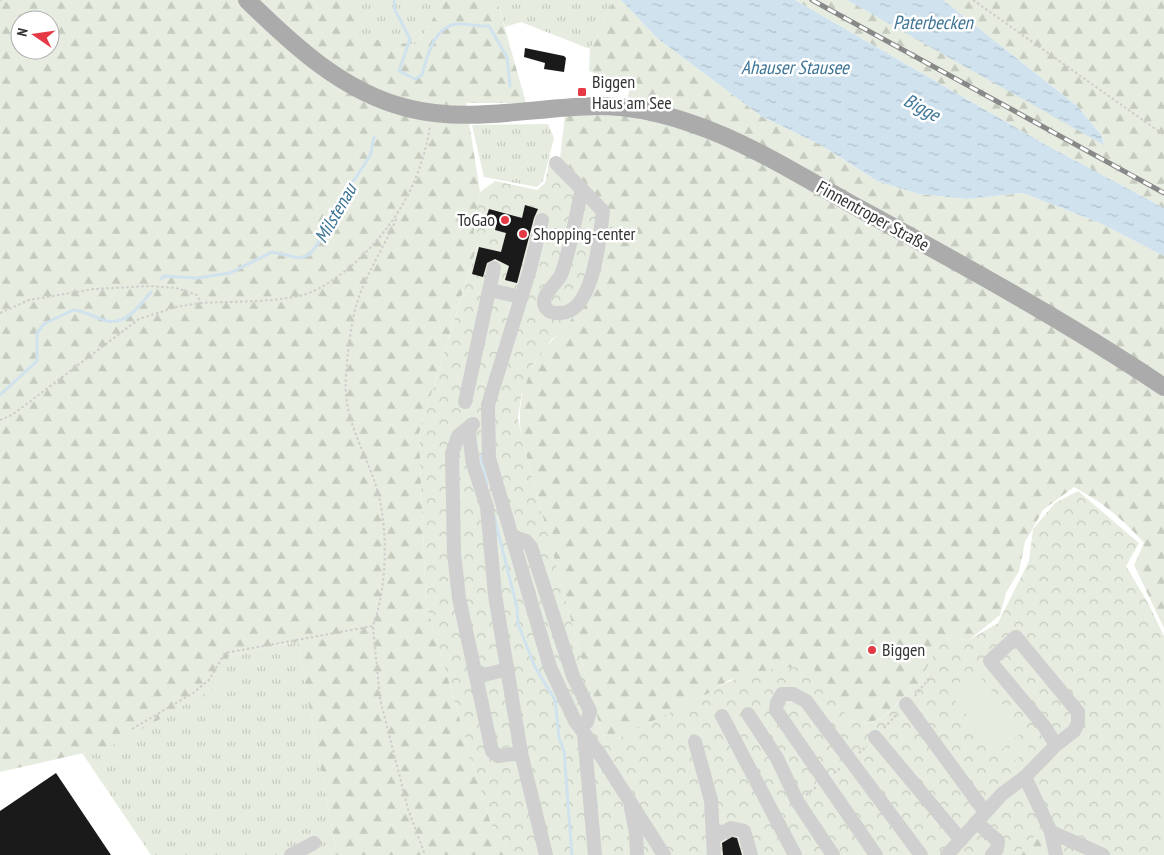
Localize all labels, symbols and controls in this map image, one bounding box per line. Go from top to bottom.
north arrow [10,10,60,60]
water label: Paterbecken [893,10,975,34]
text: N [13,26,32,38]
water label: Ahauser Stausee [741,55,850,79]
place label: Biggen Haus am See [592,70,672,114]
marker: Biggen Haus am See [576,86,588,98]
water label: Bigge [900,88,945,127]
street label: Finnentroper Straße [813,175,934,256]
water label: Milstenau [309,178,362,247]
place label: ToGao [457,208,495,231]
marker: ToGao [499,214,511,226]
place label: Shopping-center [533,222,636,245]
marker: Shopping-center [517,228,529,240]
place label: Biggen [882,638,925,661]
marker: Biggen [866,644,878,656]

